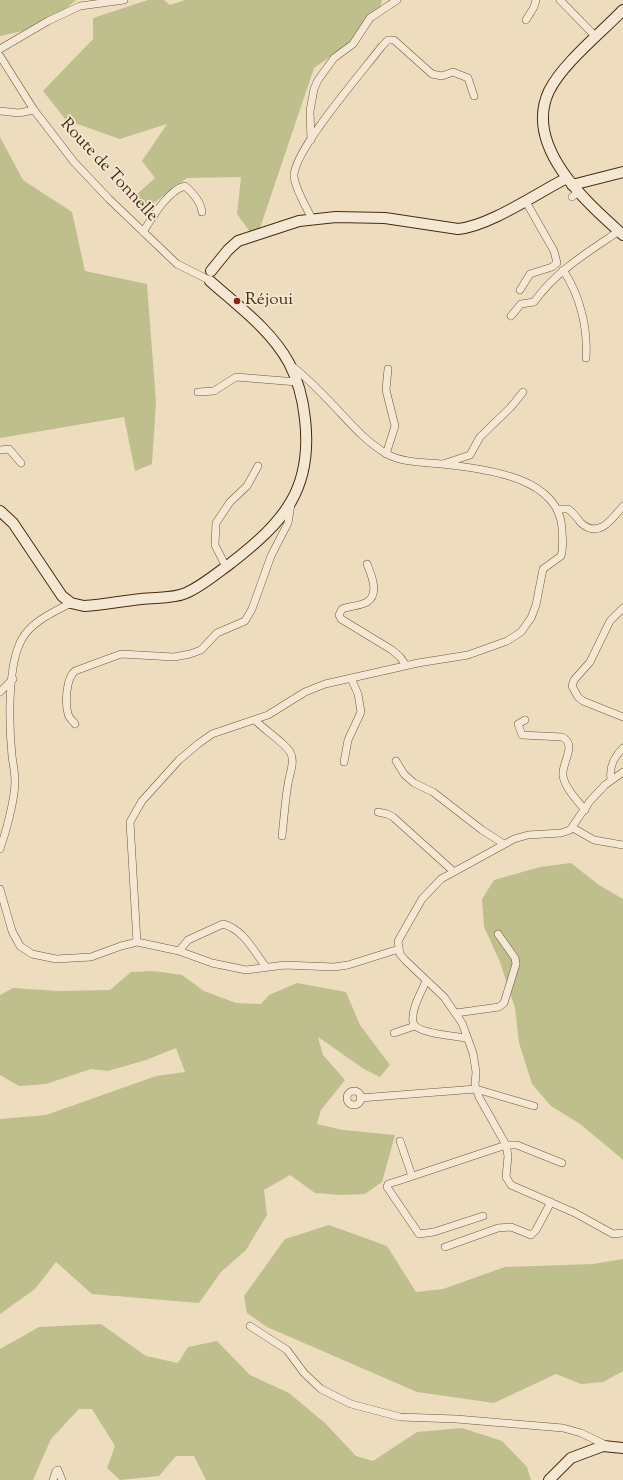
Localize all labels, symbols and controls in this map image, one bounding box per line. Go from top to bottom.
street label: Route de Tonnelle [55,115,161,227]
place label: Réjoui [245,291,293,311]
marker: Réjoui [232,296,242,306]

